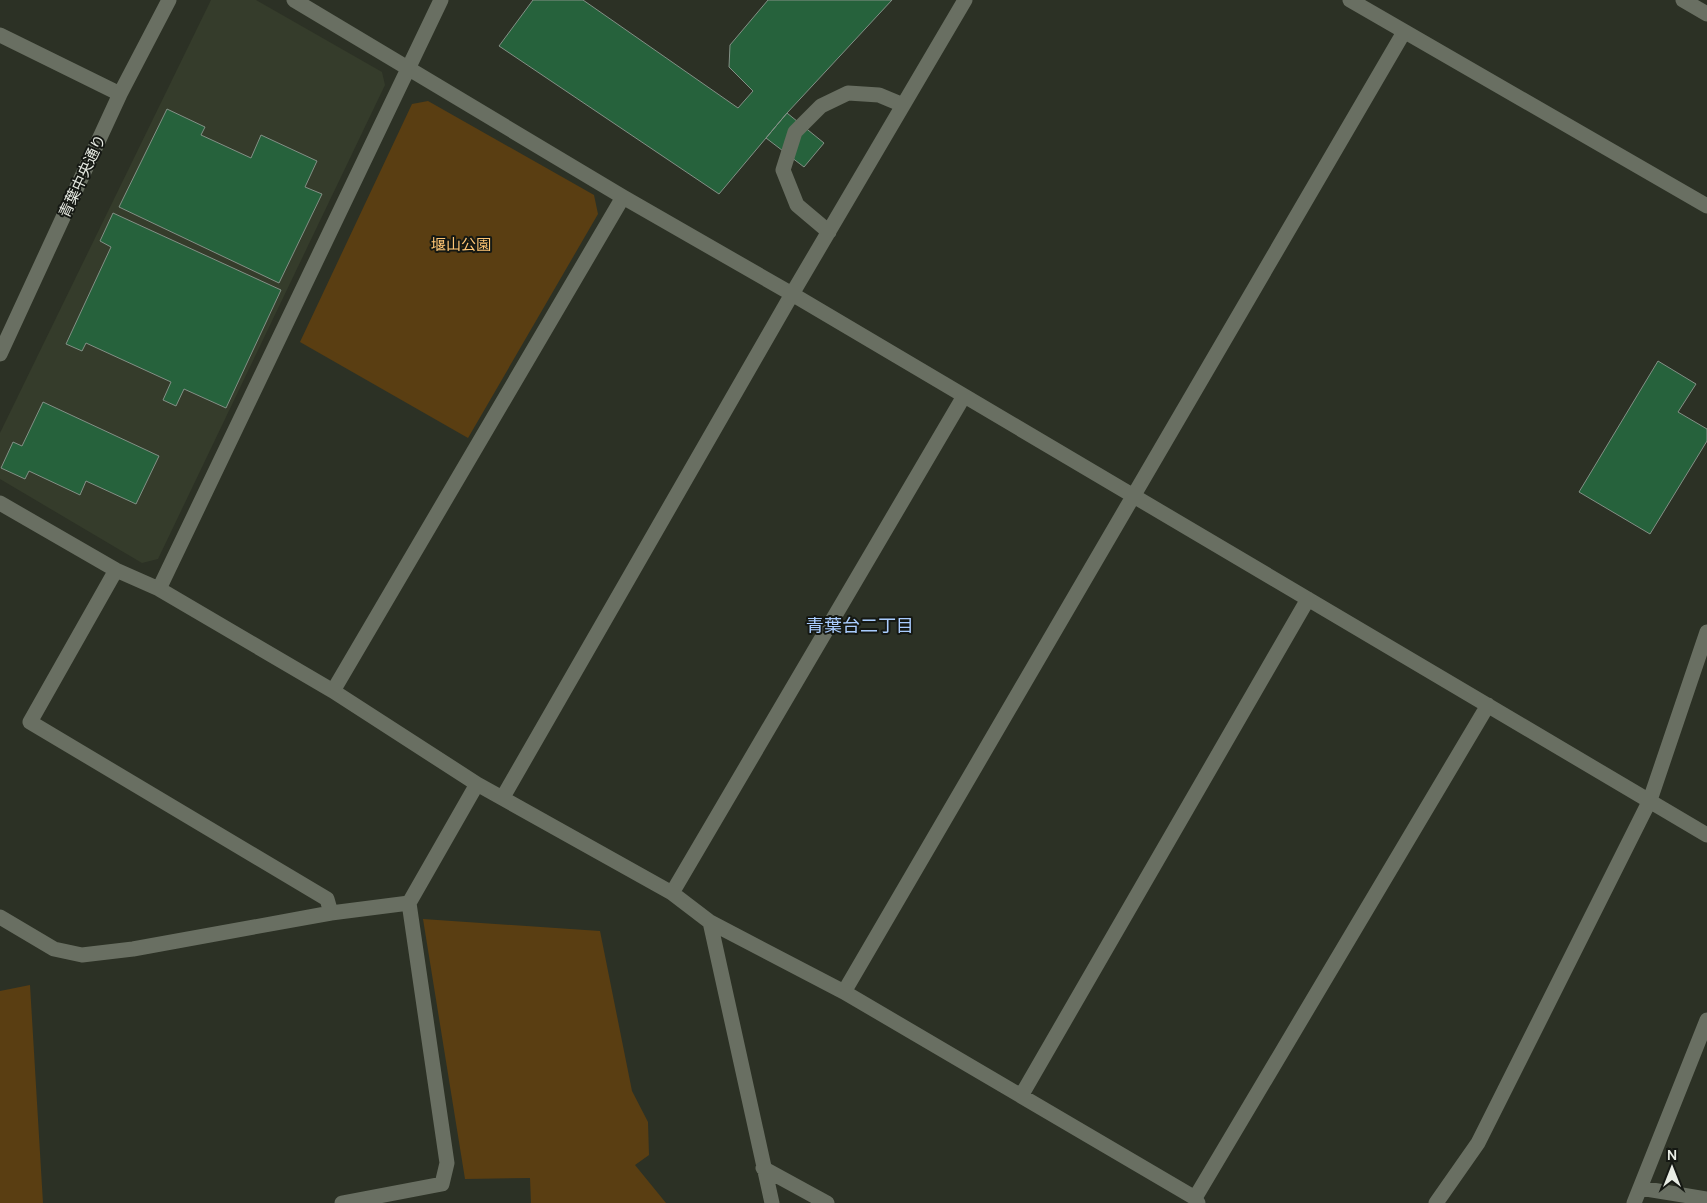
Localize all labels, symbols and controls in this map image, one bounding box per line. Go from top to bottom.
street label: 青葉中央通り [53,131,111,221]
park label: 堰山公園 [431,234,491,255]
district label: 青葉台二丁目 [806,613,914,637]
north arrow [1647,1143,1697,1193]
text: N [1667,1145,1677,1164]

